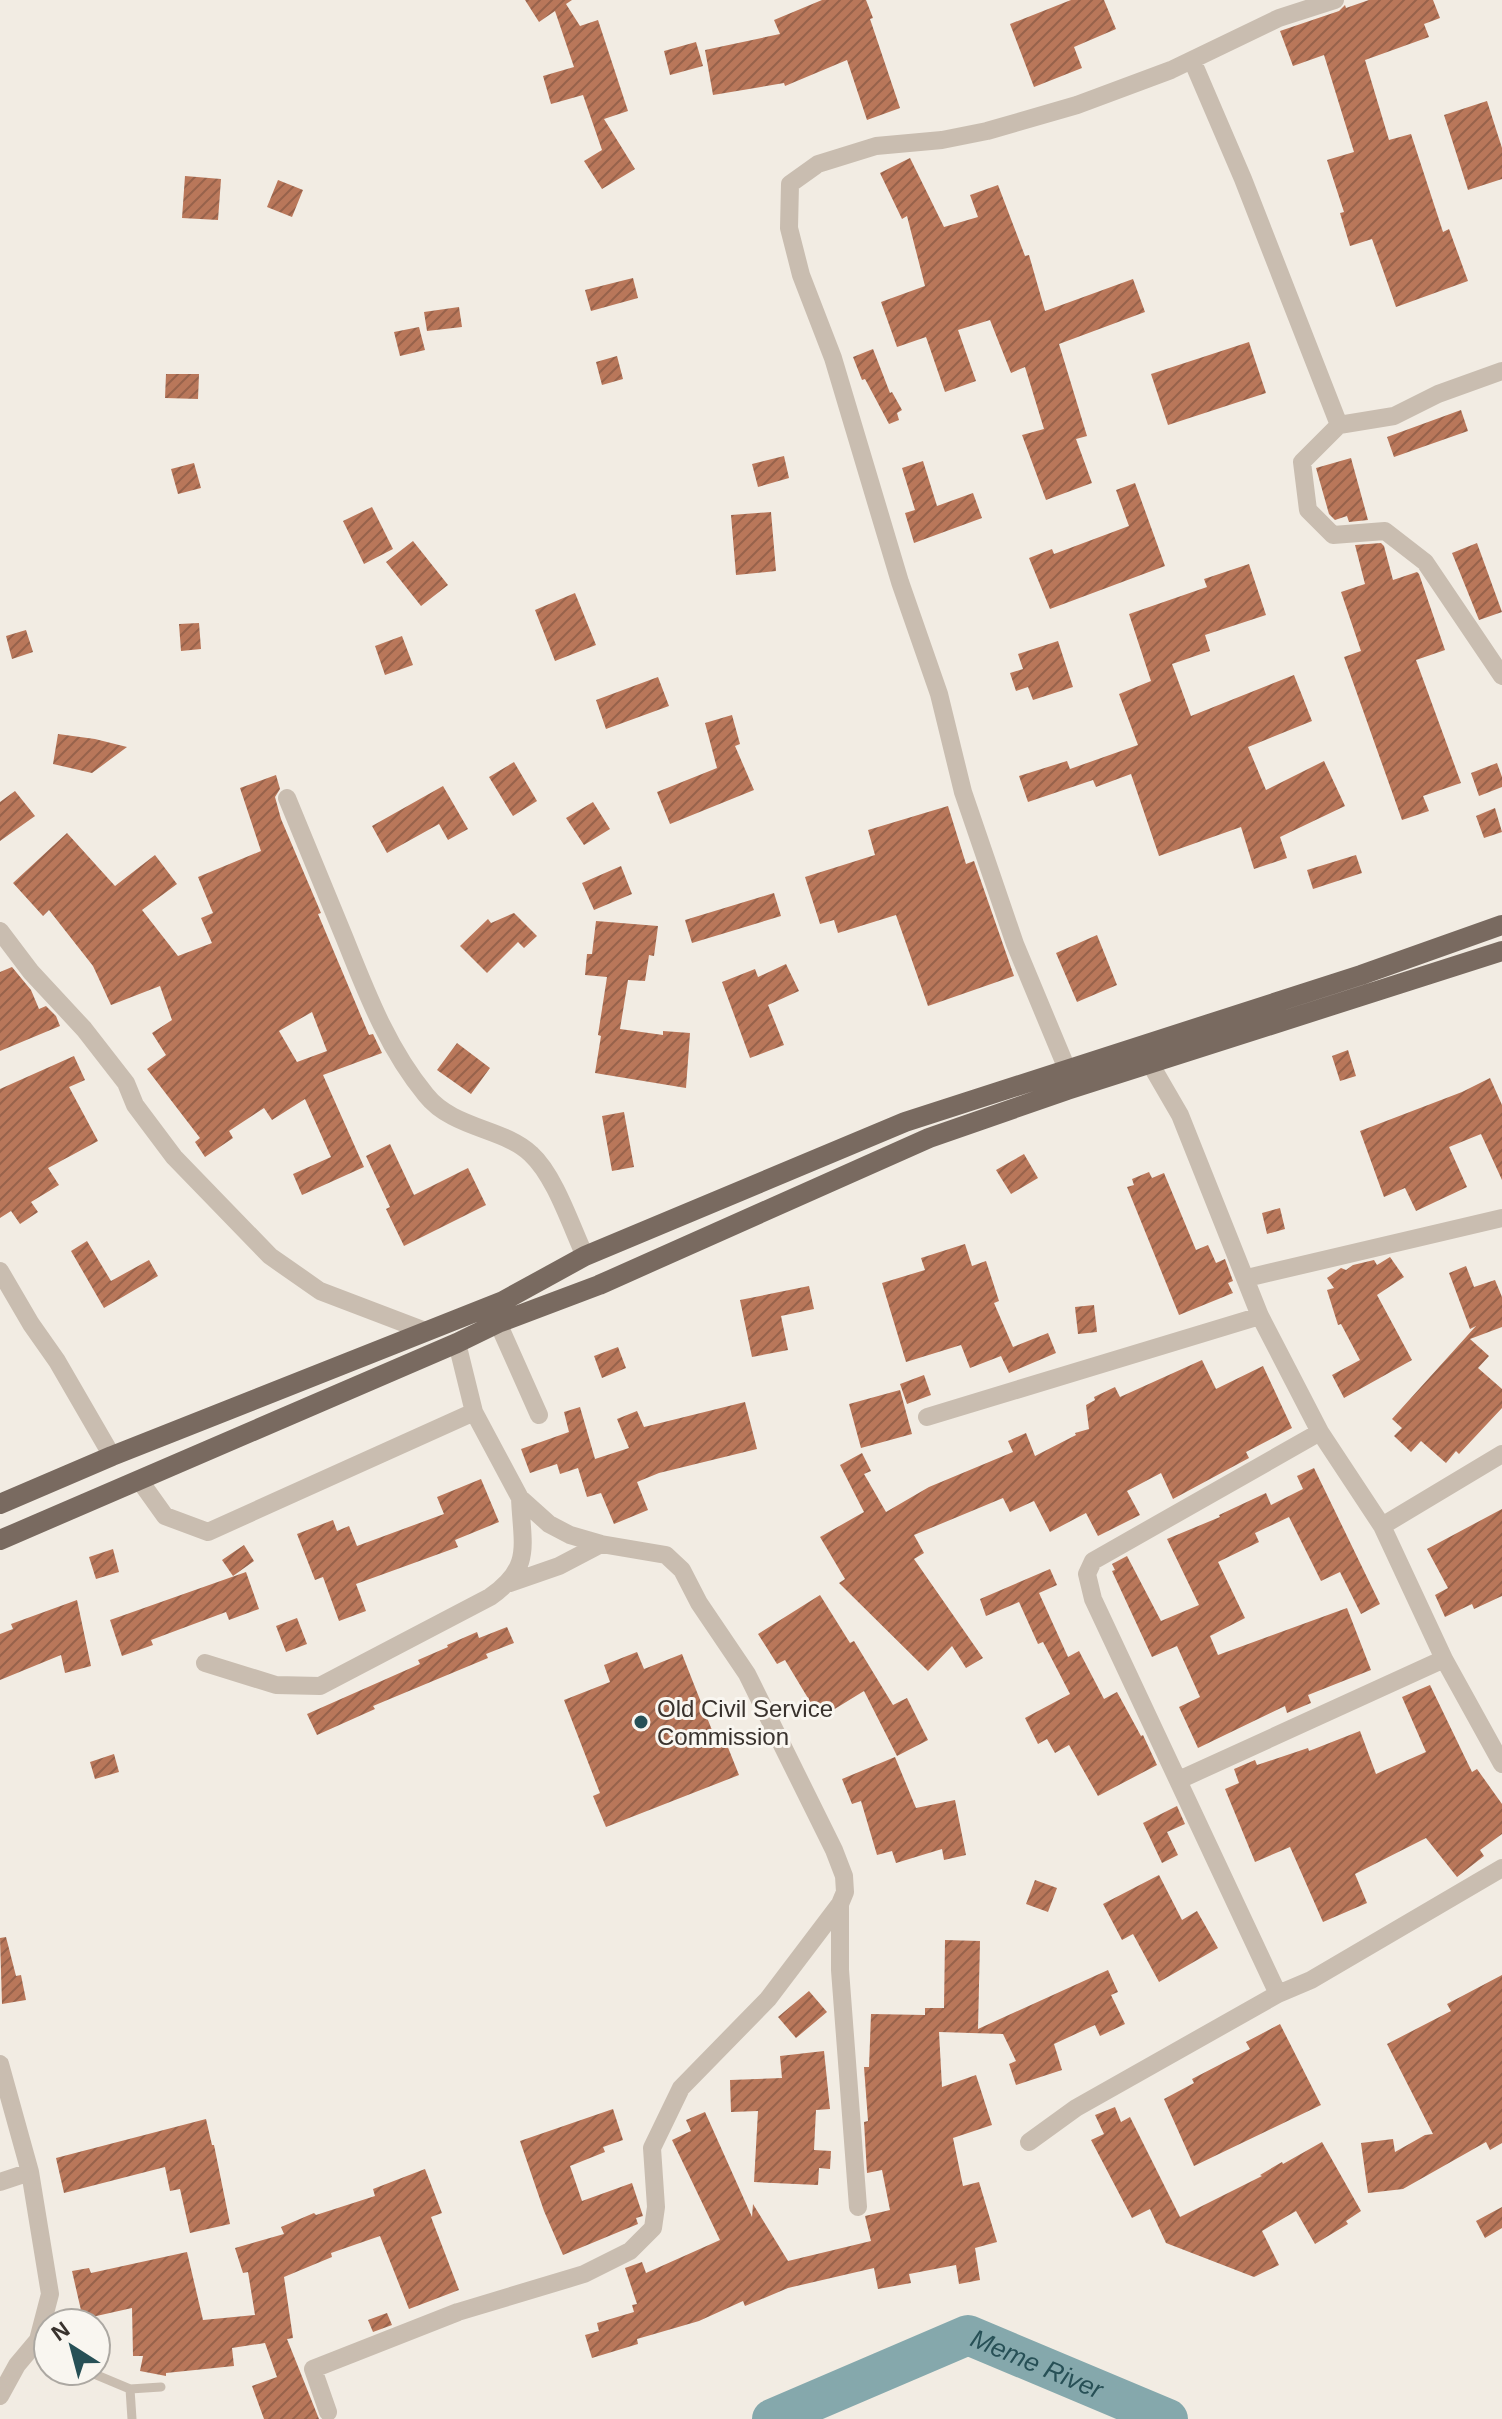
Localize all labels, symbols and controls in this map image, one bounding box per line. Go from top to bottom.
place label: Old Civil Service Commission [657,1695,833,1750]
marker: Old Civil Service Commission [632,1713,650,1731]
north arrow [32,2307,112,2387]
text: N [47,2316,74,2346]
water label: Meme River [966,2323,1109,2405]

